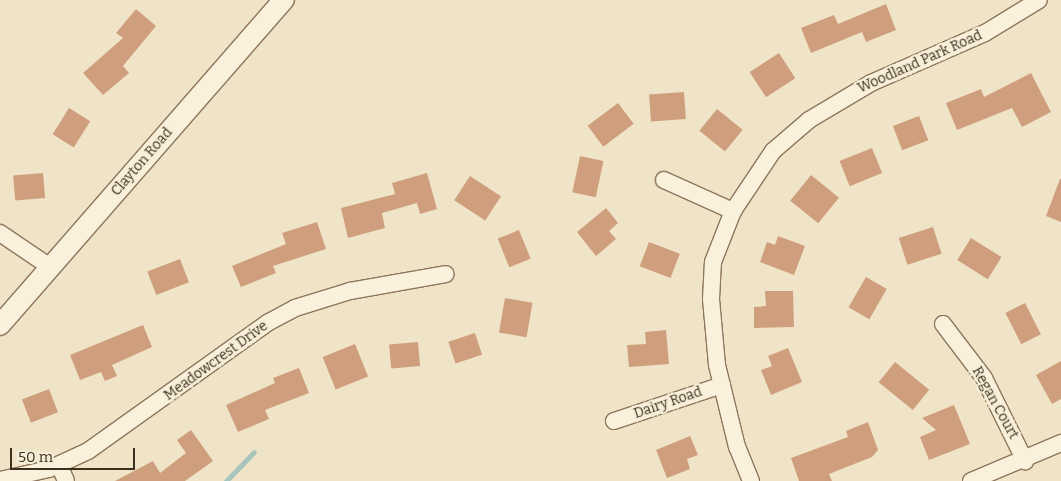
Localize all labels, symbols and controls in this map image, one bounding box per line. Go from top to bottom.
street label: Woodland Park Road [855,27,985,97]
street label: Clayton Road [108,125,176,199]
street label: Meadowcrest Drive [161,318,271,404]
street label: Regan Court [968,364,1022,442]
street label: Dairy Road [632,383,704,423]
scale bar [12,438,138,470]
text: 50 m [18,448,53,466]

